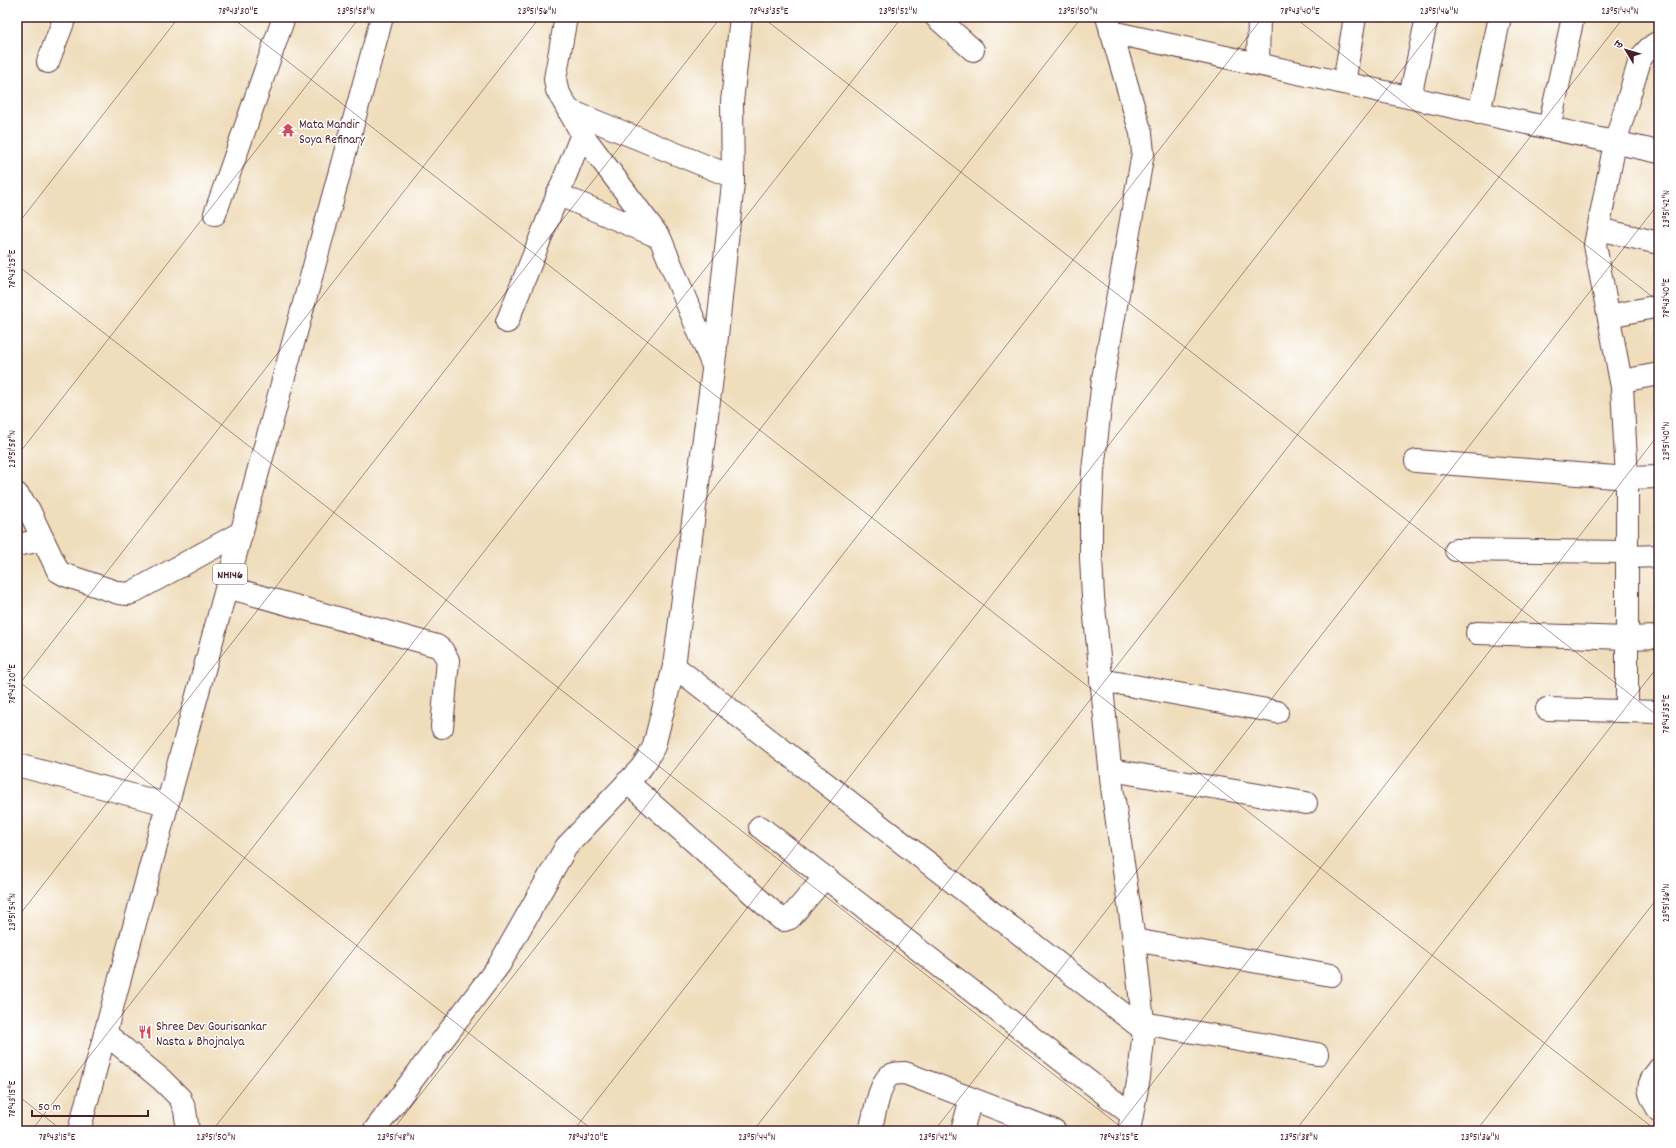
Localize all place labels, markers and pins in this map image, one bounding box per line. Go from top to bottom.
place label: Mata Mandir Soya Refinary [299,116,366,150]
temple icon: Mata Mandir Soya Refinary [280,122,296,138]
place label: Shree Dev Gourisankar Nasta & Bhojnalya [156,1018,267,1052]
restaurant icon: Shree Dev Gourisankar Nasta & Bhojnalya [137,1024,153,1040]

